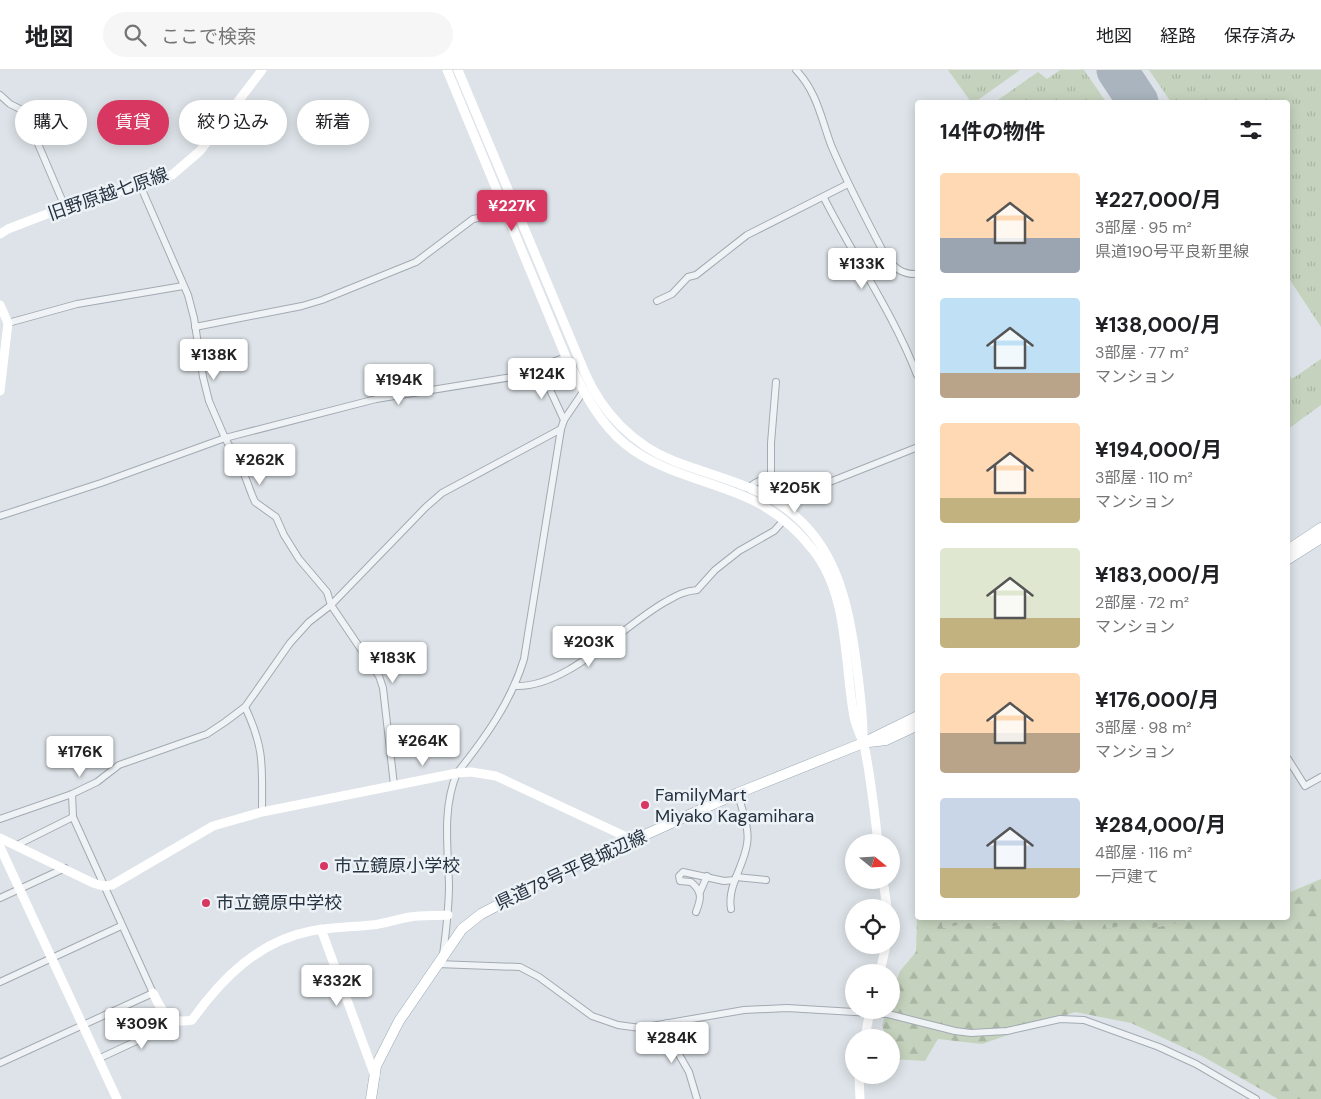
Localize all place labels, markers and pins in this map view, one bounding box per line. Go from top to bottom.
pin: ¥227K [477,190,547,232]
pin: ¥133K [827,248,897,290]
pin: ¥138K [179,338,249,381]
pin: ¥124K [507,358,577,400]
pin: ¥194K [364,364,434,406]
pin: ¥262K [225,444,295,486]
pin: ¥205K [760,472,830,514]
pin: ¥203K [554,626,624,668]
pin: ¥183K [358,642,428,684]
pin: ¥264K [388,724,458,767]
pin: ¥176K [45,736,115,778]
place label: FamilyMart Miyako Kagamihara [655,783,814,828]
marker: FamilyMart Miyako Kagamihara [639,799,651,811]
place label: 市立鏡原小学校 [334,854,460,878]
marker: 市立鏡原小学校 [318,860,330,872]
place label: 市立鏡原中学校 [216,891,342,915]
marker: 市立鏡原中学校 [200,897,212,909]
pin: ¥332K [302,964,372,1007]
pin: ¥309K [107,1008,177,1050]
pin: ¥284K [637,1022,707,1064]

